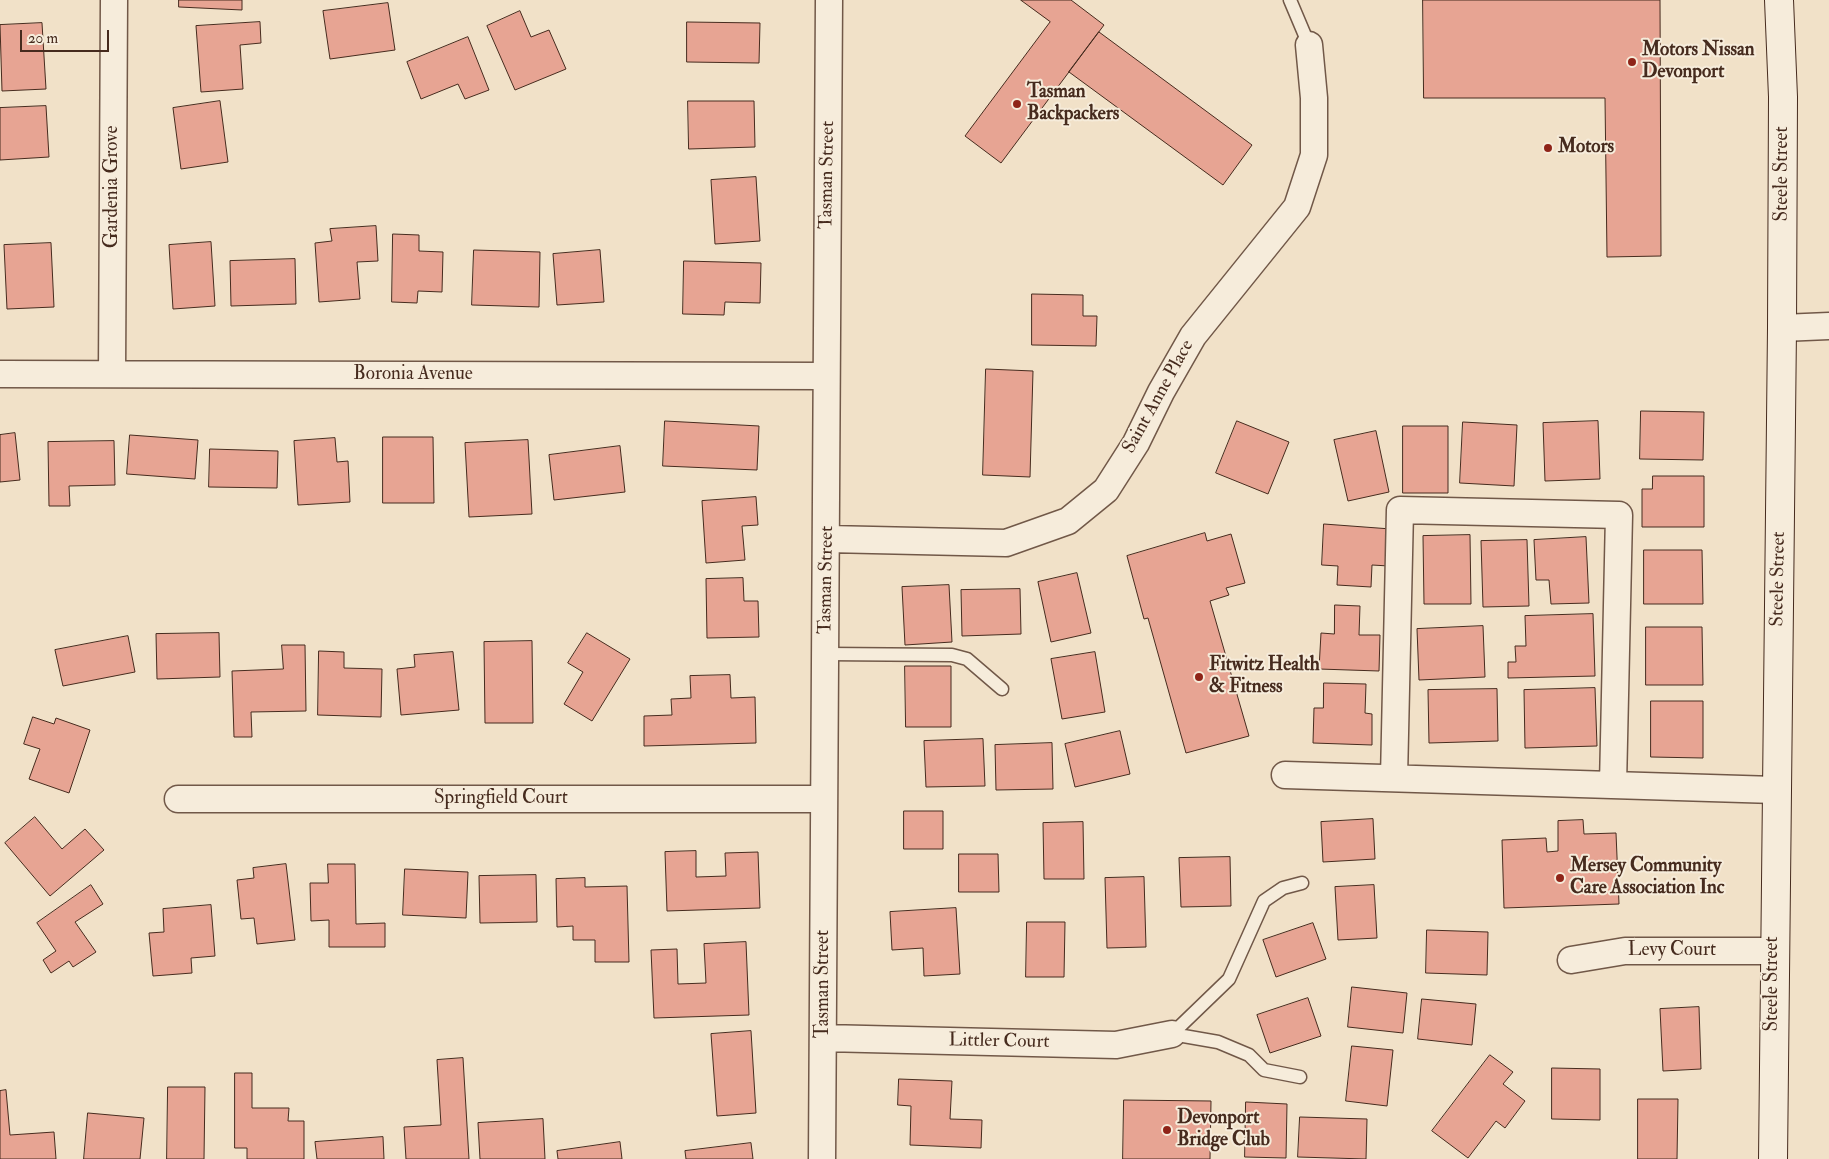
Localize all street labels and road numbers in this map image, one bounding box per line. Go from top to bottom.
street label: Tasman Street [816,121,840,229]
street label: Gardenia Grove [102,126,124,248]
street label: Steele Street [1772,126,1794,222]
street label: Saint Anne Place [1118,336,1200,458]
street label: Boronia Avenue [353,364,473,386]
street label: Tasman Street [815,526,839,634]
street label: Steele Street [1767,531,1791,627]
street label: Springfield Court [434,788,568,810]
street label: Tasman Street [813,930,835,1038]
street label: Steele Street [1762,936,1784,1032]
street label: Levy Court [1628,940,1716,962]
street label: Littler Court [948,1030,1050,1054]

